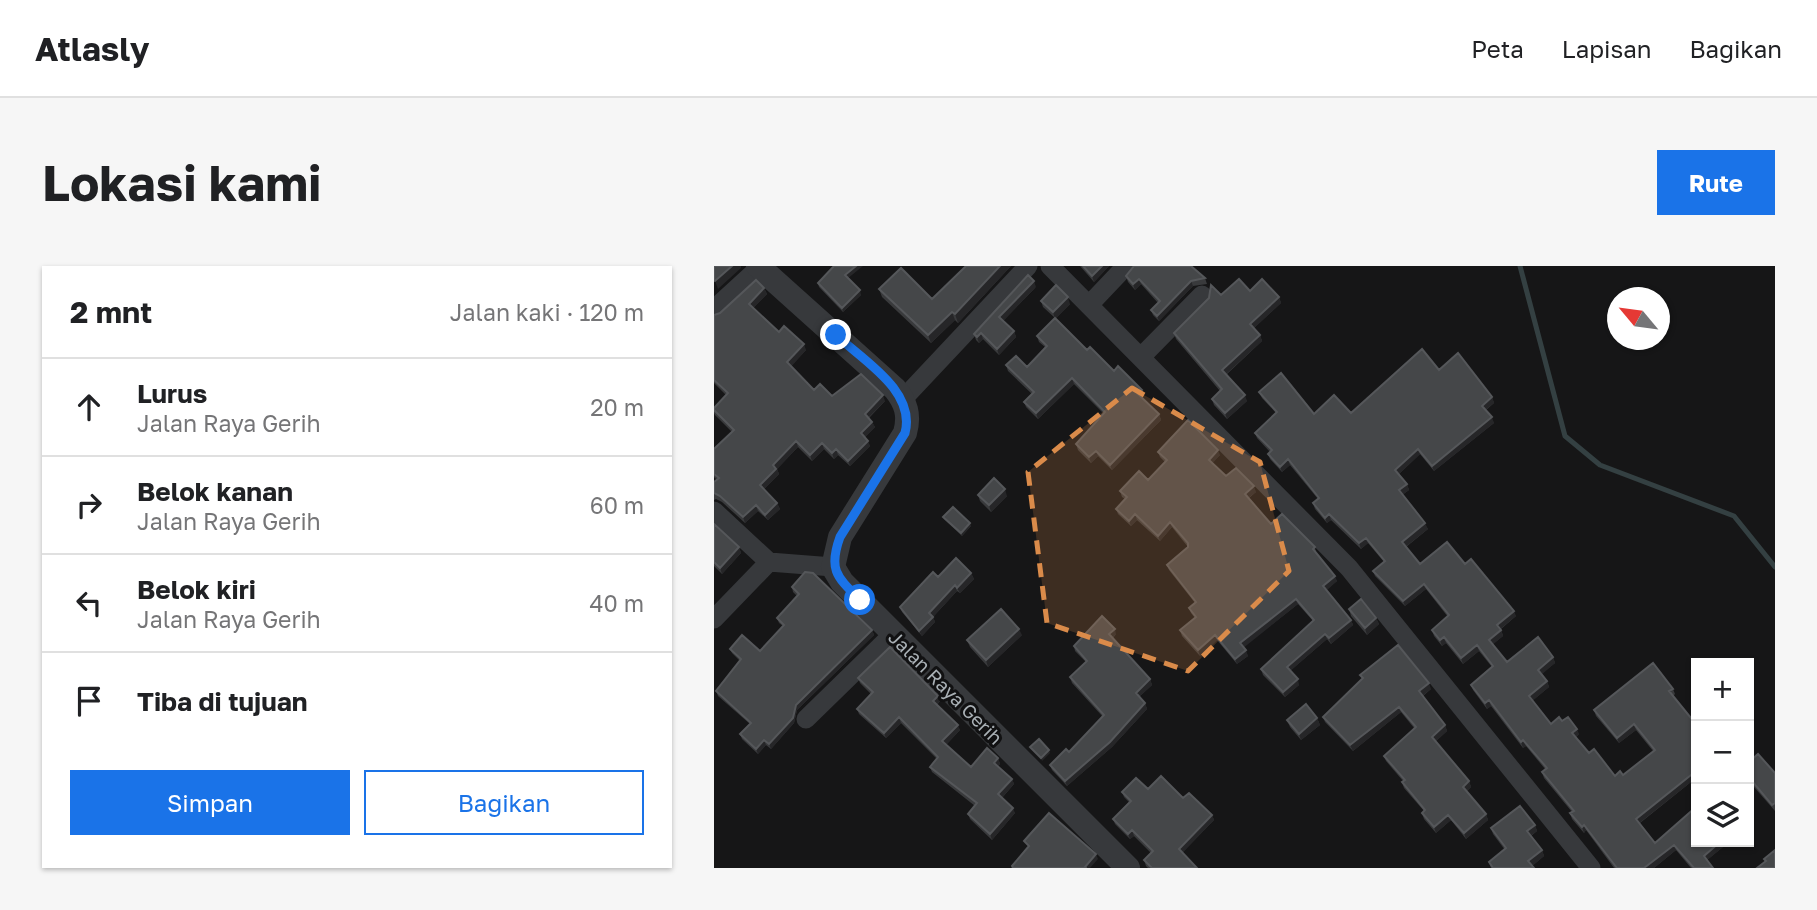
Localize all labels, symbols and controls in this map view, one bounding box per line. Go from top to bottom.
text: Atlasly [35,29,150,68]
text: Peta [1471,34,1524,63]
text: Lapisan [1562,34,1652,63]
text: Bagikan [1690,34,1782,63]
button: Rute [1657,150,1775,215]
text: Lokasi kami [42,153,321,212]
north arrow [1607,287,1670,350]
text: 2 mnt [70,294,152,330]
text: Jalan kaki · 120 m [450,298,644,326]
route end [820,319,851,350]
text: Lurus [137,378,207,409]
icon: ahead [70,388,108,426]
text: 20 m [590,393,644,421]
text: Jalan Raya Gerih [137,409,321,437]
text: Belok kanan [137,476,293,507]
icon: right [70,486,108,524]
text: 60 m [590,491,644,519]
text: Jalan Raya Gerih [137,507,321,535]
text: Belok kiri [137,574,256,605]
icon: left [70,584,108,622]
route start [844,584,875,615]
text: 40 m [590,589,644,617]
text: Jalan Raya Gerih [137,605,321,633]
street label: Jalan Raya Gerih [884,625,1008,749]
map controls [1691,658,1754,847]
button: + [1691,658,1754,721]
icon: arrive [70,682,108,720]
text: Tiba di tujuan [137,686,307,717]
button: − [1691,721,1754,784]
button: Simpan [70,770,350,835]
button: Bagikan [364,770,644,835]
button: layers [1691,784,1754,847]

